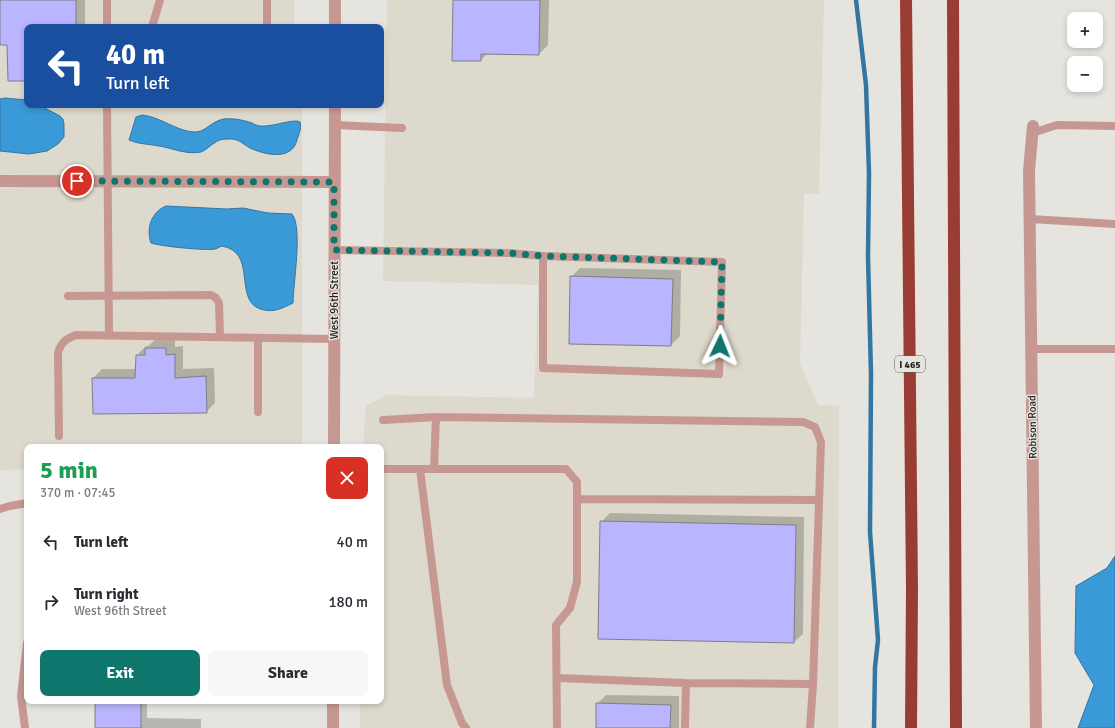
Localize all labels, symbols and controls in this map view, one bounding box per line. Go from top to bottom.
map controls [1067,12,1103,92]
button: + [1067,12,1103,48]
text: 40 m [106,38,165,72]
icon: left [40,40,92,92]
button: − [1067,56,1103,92]
text: Turn left [106,72,169,94]
pin [60,164,94,198]
icon: arrive [66,170,88,192]
street label: West 96th Street [328,261,341,339]
position arrow [699,325,741,367]
road number: I 465 [895,356,925,372]
street label: Robison Road [1025,395,1040,459]
text: 5 min [40,455,98,485]
button: close [326,457,368,499]
text: 370 m · 07:45 [40,485,116,501]
icon: left [40,531,62,553]
text: Turn left [74,533,128,551]
text: 40 m [337,533,368,551]
text: Turn right [74,585,139,603]
icon: right [40,591,62,613]
text: 180 m [328,593,368,611]
text: West 96th Street [74,603,167,619]
button: Exit [40,650,200,696]
button: Share [208,650,368,696]

